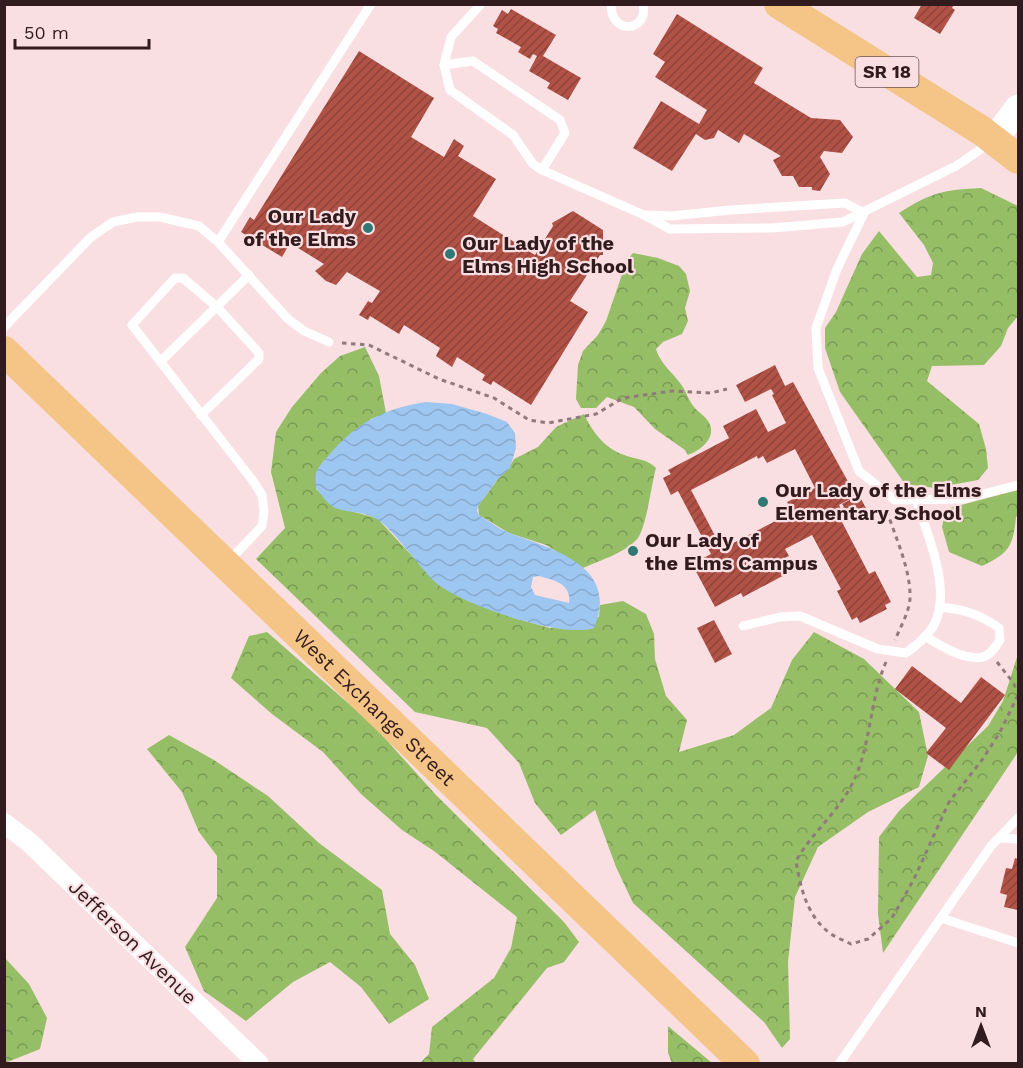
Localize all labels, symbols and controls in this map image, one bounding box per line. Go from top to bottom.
scale bar [15,12,148,50]
text: 50 m [24,22,69,43]
road number: SR 18 [856,57,918,87]
place label: Our Lady of the Elms [243,204,357,251]
marker: Our Lady of the Elms [361,221,375,235]
place label: Our Lady of the Elms High School [462,231,634,278]
marker: Our Lady of the Elms High School [443,247,457,261]
place label: Our Lady of the Elms Elementary School [775,478,982,525]
marker: Our Lady of the Elms Elementary School [756,495,770,509]
place label: Our Lady of the Elms Campus [645,528,818,575]
marker: Our Lady of the Elms Campus [626,544,640,558]
street label: West Exchange Street [288,624,461,791]
street label: Jefferson Avenue [64,875,202,1009]
north arrow [951,996,1011,1056]
text: N [975,1002,987,1021]

